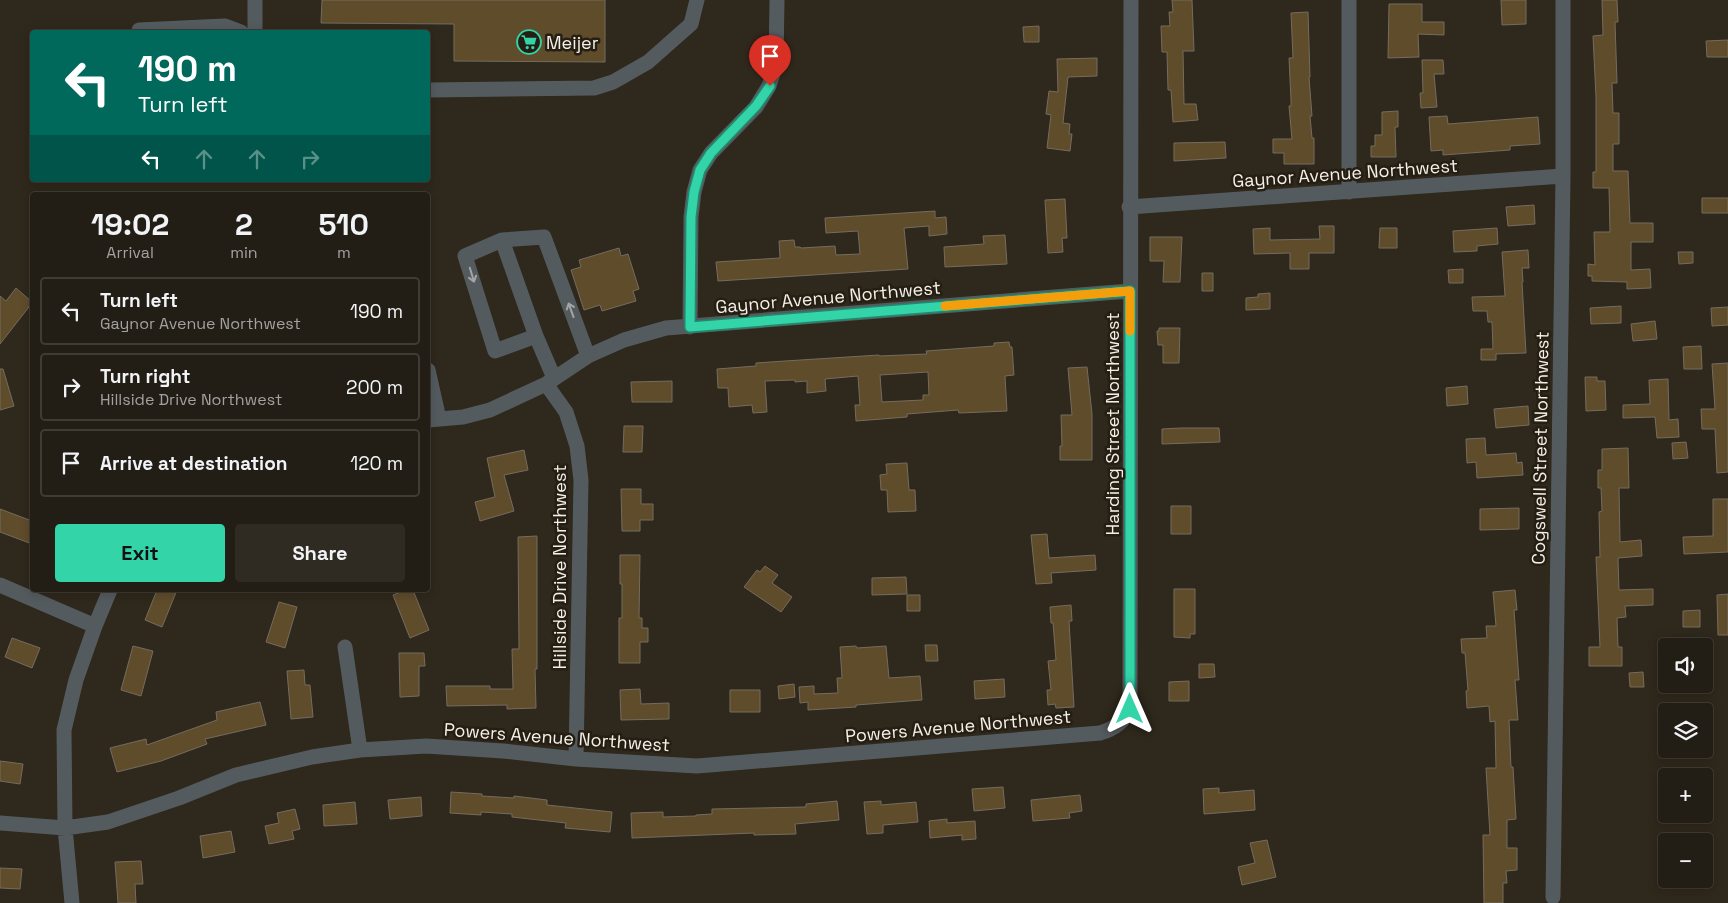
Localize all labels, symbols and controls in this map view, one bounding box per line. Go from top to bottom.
supermarket icon: Meijer [516,29,542,55]
place label: Meijer [546,31,599,54]
pin [749,35,791,86]
icon: arrive [756,42,784,70]
text: 190 m [138,47,237,91]
icon: left [55,50,120,115]
text: Turn left [138,90,228,118]
icon: left [137,145,165,173]
icon: ahead [190,145,218,173]
icon: ahead [243,145,271,173]
icon: right [296,145,324,173]
street label: Gaynor Avenue Northwest [1231,154,1459,192]
text: 19:02 [91,205,169,244]
text: 2 [235,205,253,244]
text: 510 [319,205,369,244]
text: Arrival [106,242,154,263]
text: min [230,242,258,263]
text: m [337,242,351,263]
one-way arrow [467,267,477,283]
street label: Gaynor Avenue Northwest [714,276,942,318]
text: Turn left [100,288,178,313]
icon: left [57,297,85,325]
text: 190 m [350,299,403,324]
one-way arrow [566,303,575,318]
street label: Harding Street Northwest [1101,312,1124,536]
text: Gaynor Avenue Northwest [100,313,301,334]
street label: Cogswell Street Northwest [1526,331,1554,565]
text: Turn right [100,364,190,389]
icon: right [57,373,85,401]
text: 200 m [346,375,403,400]
text: Hillside Drive Northwest [100,389,282,410]
icon: arrive [57,449,85,477]
text: Arrive at destination [100,451,288,476]
text: 120 m [350,451,403,476]
street label: Hillside Drive Northwest [548,464,571,670]
button: Exit [55,524,225,582]
button: Share [235,524,405,582]
map controls [1658,638,1713,888]
button: sound [1658,638,1713,693]
position arrow [1103,682,1155,734]
button: layers [1658,703,1713,758]
street label: Powers Avenue Northwest [844,705,1072,747]
street label: Powers Avenue Northwest [443,718,671,756]
button: + [1658,768,1713,823]
button: − [1658,833,1713,888]

